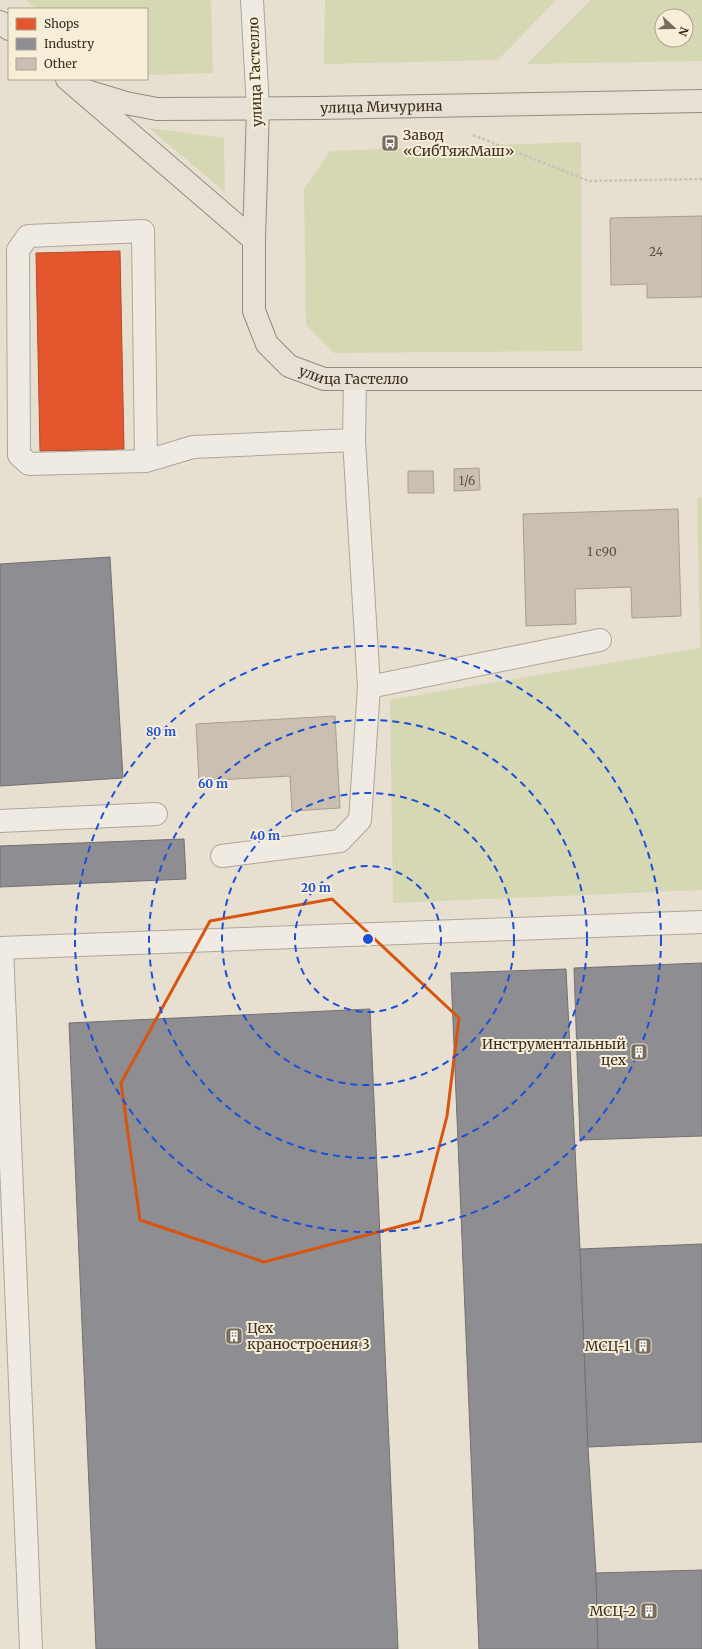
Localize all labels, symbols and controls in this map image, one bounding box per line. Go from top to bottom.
legend [8,8,148,80]
north arrow [654,8,694,48]
text: Shops [44,16,79,31]
street label: улица Гастелло [244,17,266,127]
text: N [675,25,691,38]
text: Industry [44,36,94,51]
text: Other [44,56,78,71]
street label: улица Мичурина [320,97,443,117]
place label: Завод «СибТяжМаш» [403,126,514,160]
bus stop icon: Завод «СибТяжМаш» [380,133,400,153]
house number: 24 [649,244,664,259]
street label: улица Гастелло [296,361,408,388]
house number: 1/6 [459,473,475,488]
house number: 1 с90 [587,544,617,559]
text: 80 m [146,724,176,739]
text: 60 m [198,776,228,791]
text: 40 m [250,828,280,843]
text: 20 m [301,880,331,895]
centre of rings [361,932,375,946]
place label: Инструментальный цех [482,1035,627,1069]
building icon: Инструментальный цех [629,1042,649,1062]
place label: Цех краностроения 3 [247,1319,370,1353]
building icon: Цех краностроения 3 [224,1326,244,1346]
building icon: МСЦ-1 [633,1336,653,1356]
place label: МСЦ-1 [585,1337,630,1355]
building icon: МСЦ-2 [639,1601,659,1621]
place label: МСЦ-2 [590,1602,636,1620]

